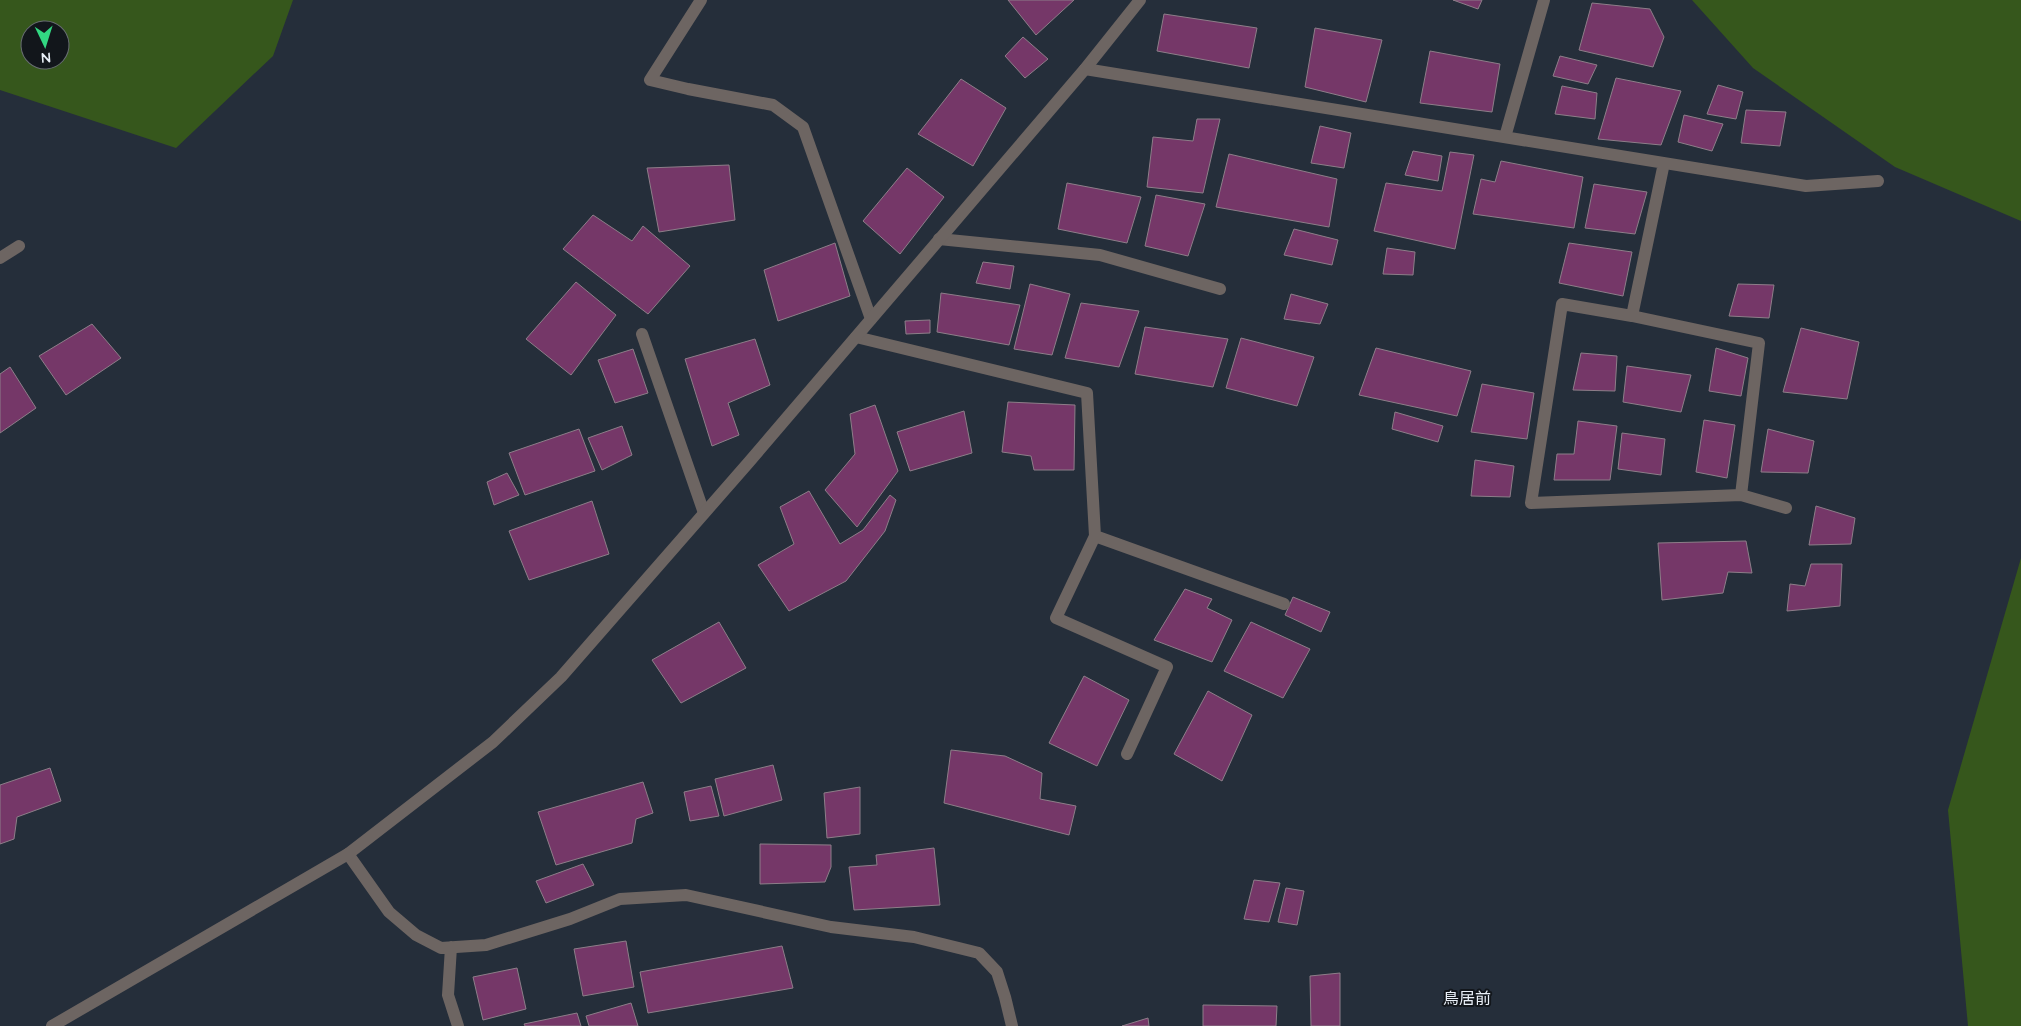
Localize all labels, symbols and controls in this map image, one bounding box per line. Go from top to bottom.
north arrow [20,20,70,70]
text: N [40,49,52,67]
district label: 鳥居前 [1443,988,1491,1008]

